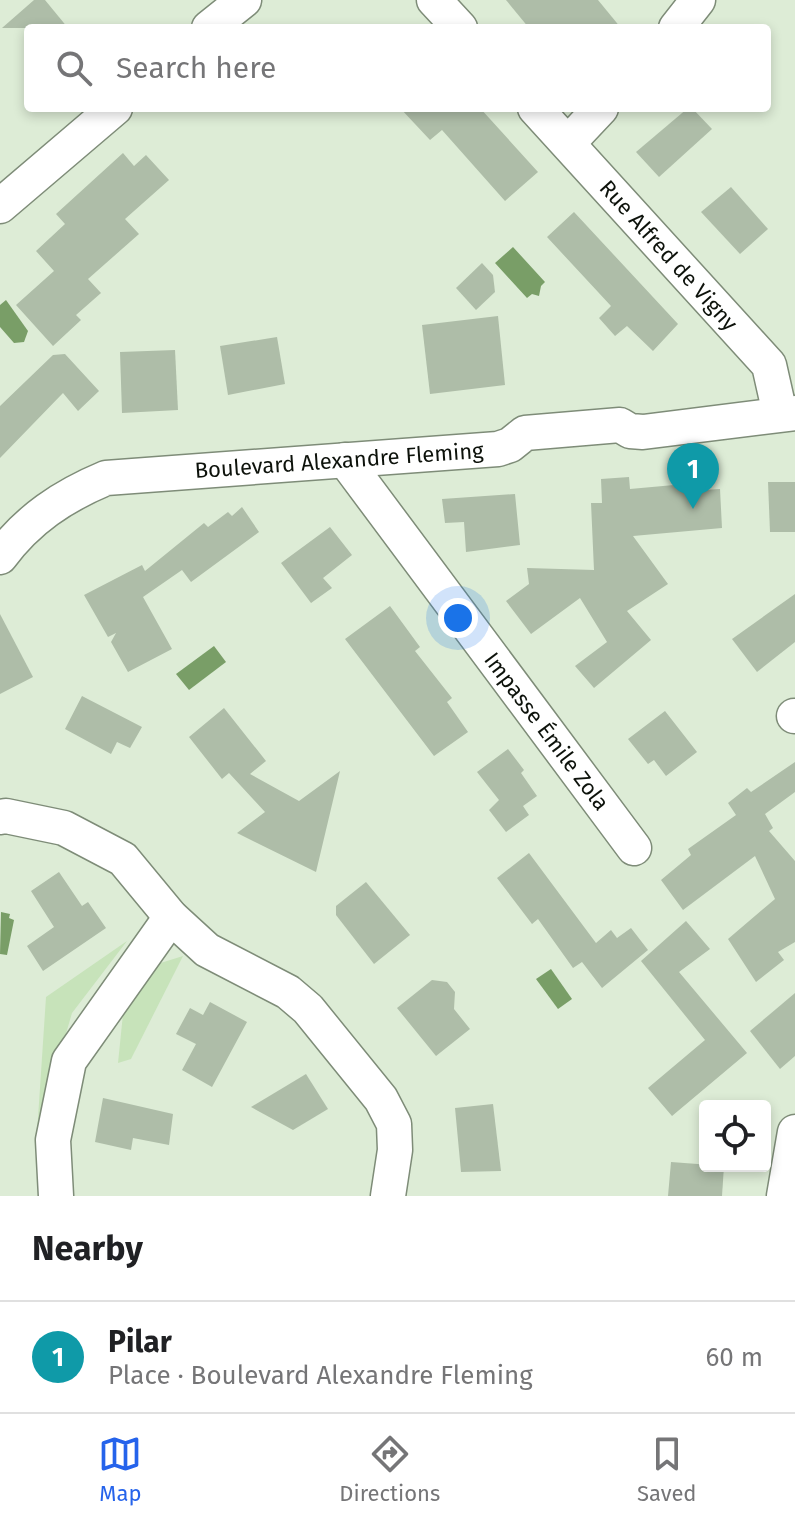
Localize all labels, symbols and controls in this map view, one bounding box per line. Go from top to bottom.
search box [24,24,771,112]
icon: search [52,46,96,90]
text: Search here [116,50,276,86]
street label: Rue Alfred de Vigny [594,174,744,336]
street label: Boulevard Alexandre Fleming [194,437,485,484]
pin: 1 [667,443,719,509]
your location [438,598,478,638]
street label: Impasse Émile Zola [478,647,615,816]
map controls [699,1100,771,1172]
button: locate [699,1100,771,1172]
text: Nearby [32,1228,143,1269]
text: Pilar [108,1324,172,1360]
text: 1 [52,1342,64,1373]
text: 60 m [705,1342,763,1373]
text: Place · Boulevard Alexandre Fleming [108,1360,533,1391]
tab: Map [98,1432,142,1507]
tab: Directions [339,1432,440,1507]
tab: Saved [637,1432,697,1507]

